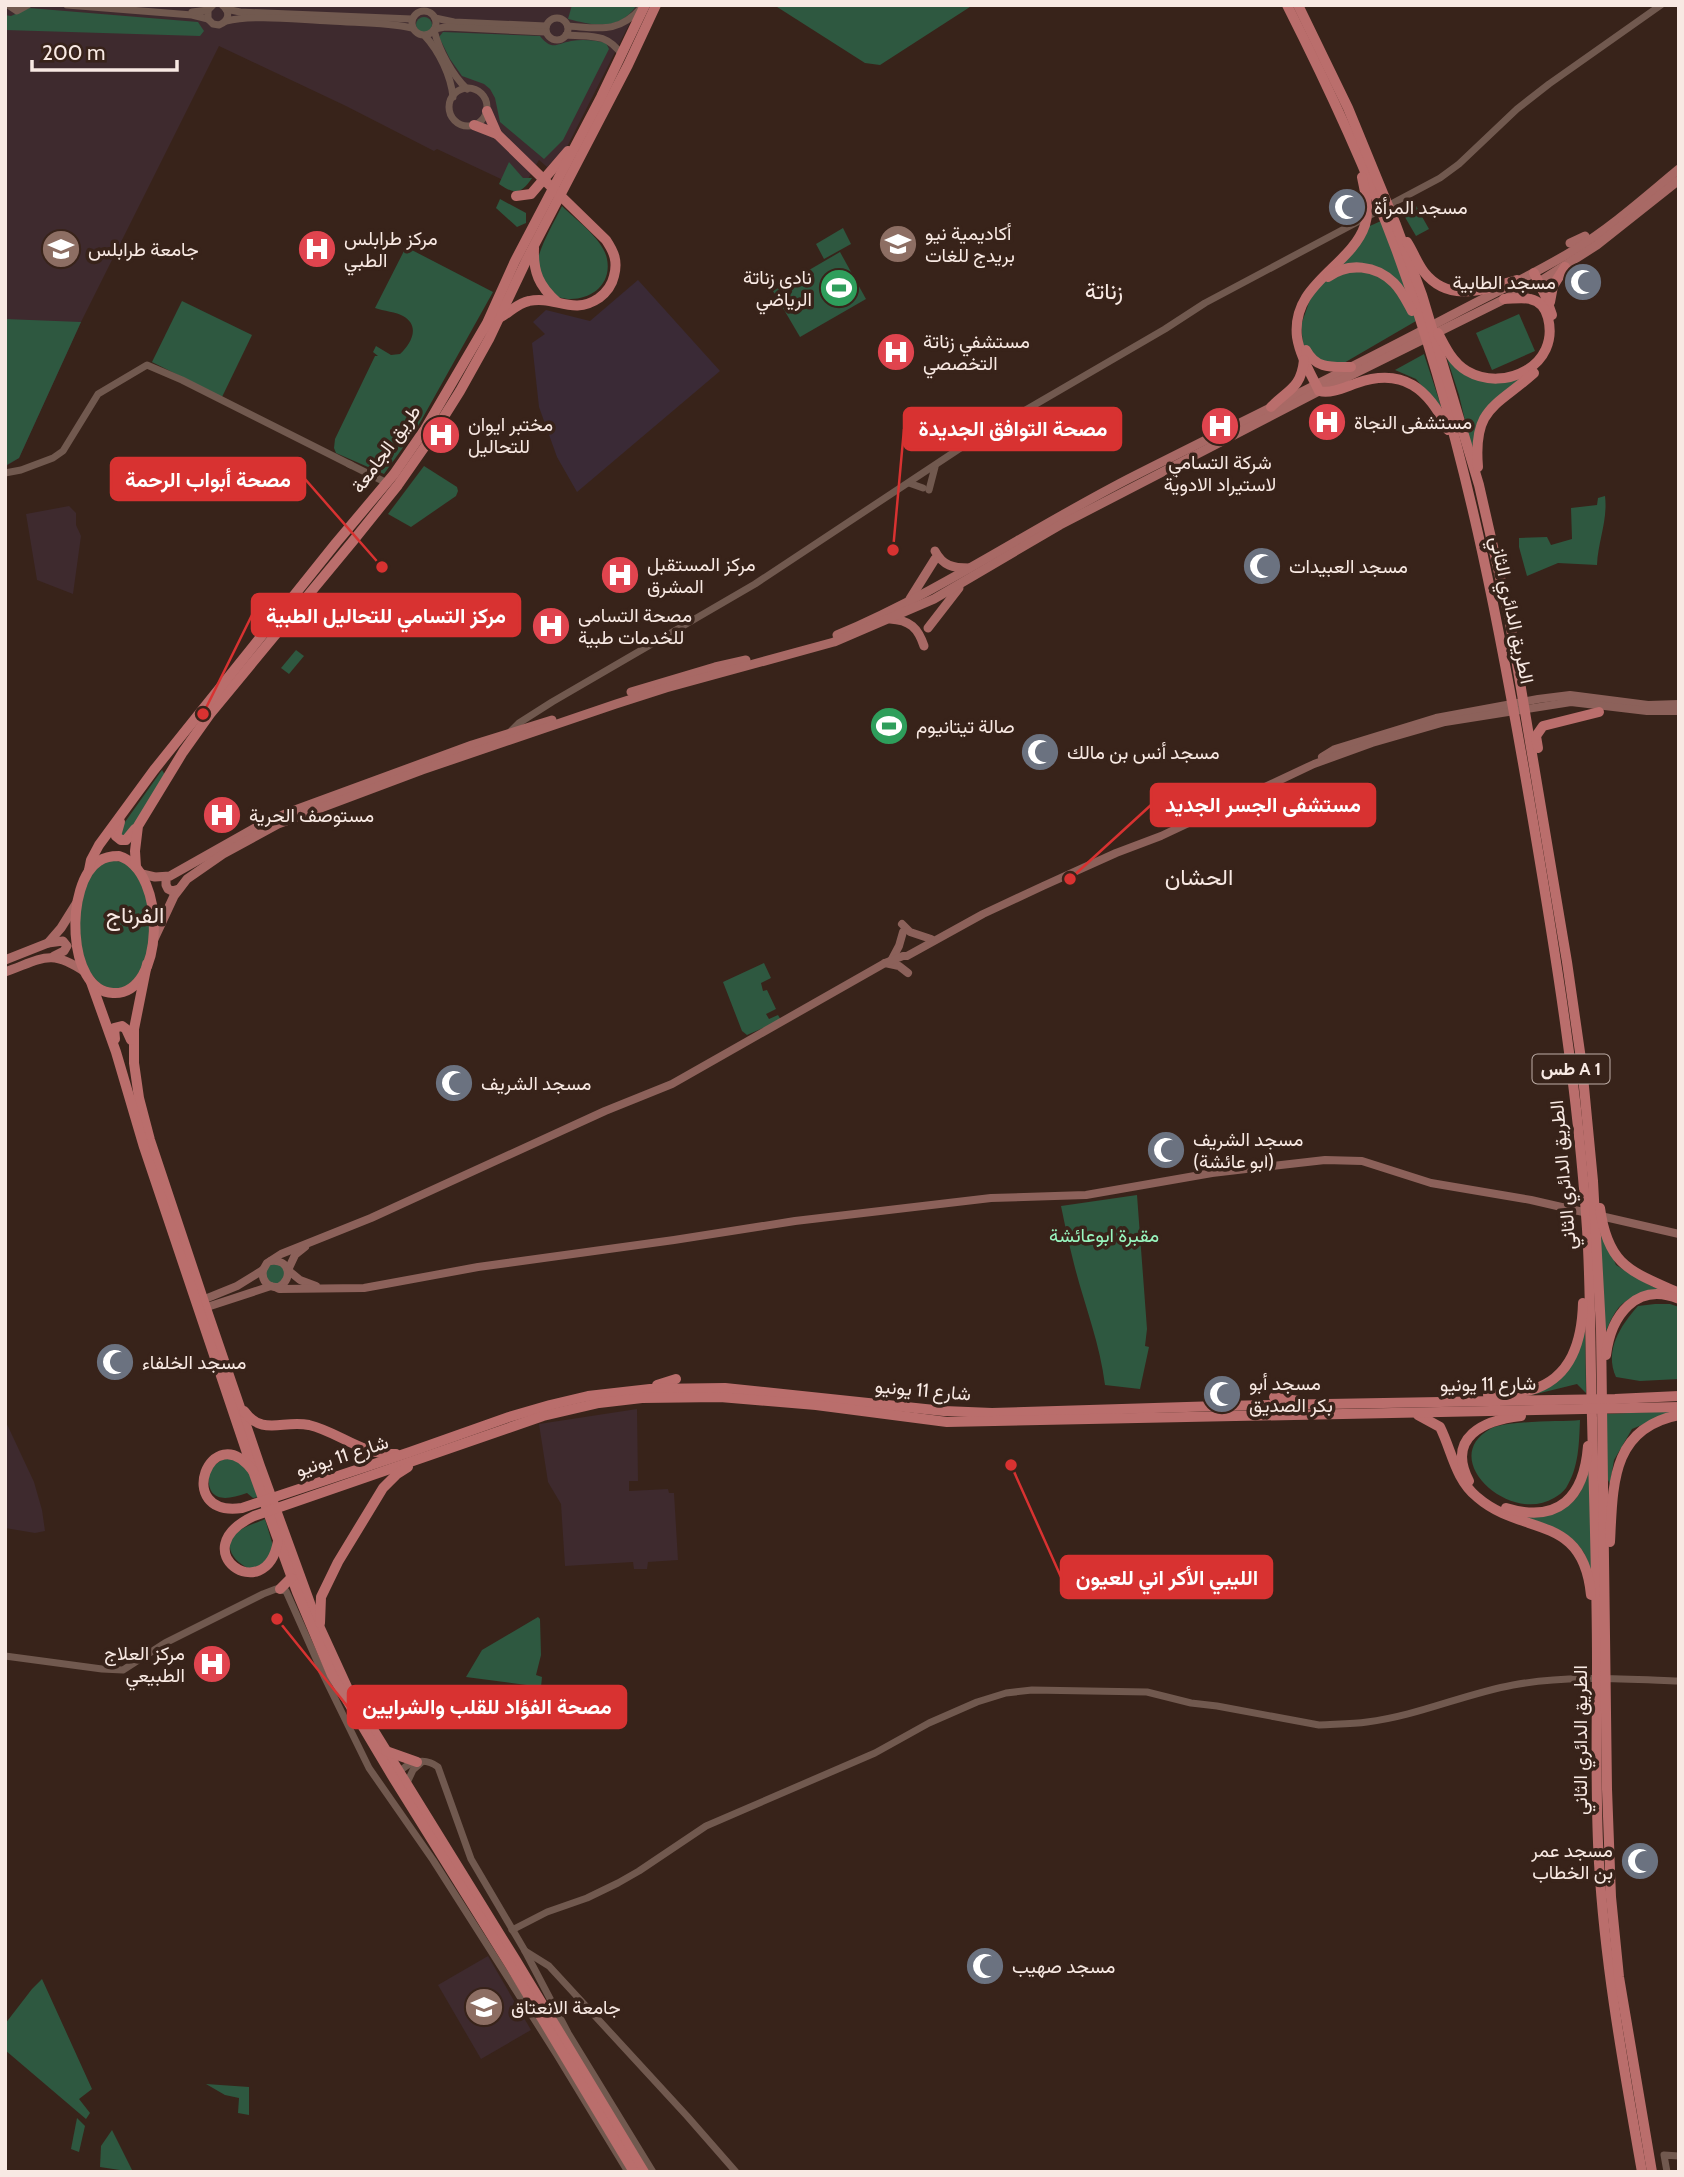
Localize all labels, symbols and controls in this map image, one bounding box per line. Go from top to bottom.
scale bar [32,28,177,72]
text: 200 m [42,40,105,65]
mosque icon: مسجد المرأة [1326,186,1368,228]
place label: مسجد المرأة [1374,196,1468,219]
place label: أكاديمية نيو بريدج للغات [925,222,1015,268]
school or university icon: أكاديمية نيو بريدج للغات [877,223,919,265]
place label: مركز طرابلس الطبي [344,227,438,276]
school or university icon: جامعة طرابلس [40,228,82,270]
hospital icon: مركز طرابلس الطبي [296,228,338,270]
place label: جامعة طرابلس [88,238,199,261]
mosque icon: مسجد الطابية [1562,261,1604,303]
place label: نادي زناتة الرياضي [743,266,812,315]
sports icon: نادي زناتة الرياضي [818,267,860,309]
place label: مسجد الطابية [1452,271,1556,294]
district label: زناتة [1085,277,1123,306]
place label: مستشفي زناتة التخصصي [923,330,1030,379]
hospital icon: مستشفي زناتة التخصصي [875,331,917,373]
street label: طريق الجامعة [346,400,426,498]
hospital icon: مستشفى النجاة [1306,401,1348,443]
hospital icon: شركة التسامي لاستيراد الادوية [1199,405,1241,447]
callout: مصحة التوافق الجديدة [904,408,1121,450]
place label: مستشفى النجاة [1354,411,1472,434]
place label: مختبر ايوان للتحاليل [468,413,553,458]
hospital icon: مختبر ايوان للتحاليل [420,414,462,456]
text: مصحة التوافق الجديدة [919,416,1107,442]
place label: شركة التسامي لاستيراد الادوية [1164,451,1276,496]
callout: مصحة أبواب الرحمة [111,458,305,500]
text: مصحة أبواب الرحمة [125,467,291,493]
street label: الطريق الدائري الثاني [1481,534,1539,687]
mosque icon: مسجد العبيدات [1241,545,1283,587]
place label: مركز المستقبل المشرق [647,553,756,598]
hospital icon: مركز المستقبل المشرق [599,554,641,596]
place label: مسجد العبيدات [1289,555,1408,578]
callout: مركز التسامي للتحاليل الطبية [252,594,520,636]
text: مركز التسامي للتحاليل الطبية [266,603,506,633]
place label: مصحة التسامي للخدمات طبية [578,604,692,649]
hospital icon: مصحة التسامي للخدمات طبية [530,605,572,647]
sports icon: صالة تيتانيوم [868,705,910,747]
place label: صالة تيتانيوم [916,715,1015,739]
mosque icon: مسجد أنس بن مالك [1019,731,1061,773]
place label: مسجد أنس بن مالك [1067,741,1220,764]
callout: مستشفى الجسر الجديد [1151,784,1375,826]
text: مستشفى الجسر الجديد [1165,792,1361,818]
hospital icon: مستوصف الحرية [201,794,243,836]
place label: مستوصف الحرية [249,804,374,827]
district label: الحشان [1165,863,1233,891]
district label: الفرناج [106,901,164,931]
road number: طس A 1 [1532,1054,1610,1084]
mosque icon: مسجد الشريف [433,1062,475,1104]
place label: مسجد الشريف [481,1072,591,1095]
street label: الطريق الدائري الثاني [1545,1099,1585,1251]
place label: مسجد الشريف (ابو عائشة) [1193,1128,1303,1173]
mosque icon: مسجد الشريف (ابو عائشة) [1145,1129,1187,1171]
park label: مقبرة ابوعائشة [1049,1224,1159,1247]
mosque icon: مسجد الخلفاء [94,1341,136,1383]
place label: مسجد الخلفاء [142,1351,247,1374]
place label: مسجد أبو بكر الصديق [1249,1372,1333,1417]
street label: شارع 11 يونيو [1440,1372,1536,1397]
mosque icon: مسجد أبو بكر الصديق [1201,1373,1243,1415]
street label: شارع 11 يونيو [874,1374,972,1407]
street label: شارع 11 يونيو [293,1430,392,1483]
callout: الليبي الأكر اني للعيون [1061,1556,1272,1598]
text: الليبي الأكر اني للعيون [1076,1565,1258,1595]
place label: مركز العلاج الطبيعي [104,1642,185,1691]
hospital icon: مركز العلاج الطبيعي [191,1643,233,1685]
street label: الطريق الدائري الثاني [1569,1665,1596,1815]
callout: مصحة الفؤاد للقلب والشرايين [348,1686,626,1728]
text: مصحة الفؤاد للقلب والشرايين [362,1694,612,1720]
place label: مسجد عمر بن الخطاب [1530,1839,1613,1884]
mosque icon: مسجد عمر بن الخطاب [1619,1840,1661,1882]
mosque icon: مسجد صهيب [964,1945,1006,1987]
place label: مسجد صهيب [1012,1955,1115,1978]
school or university icon: جامعة الانعتاق [463,1986,505,2028]
place label: جامعة الانعتاق [511,1996,621,2019]

